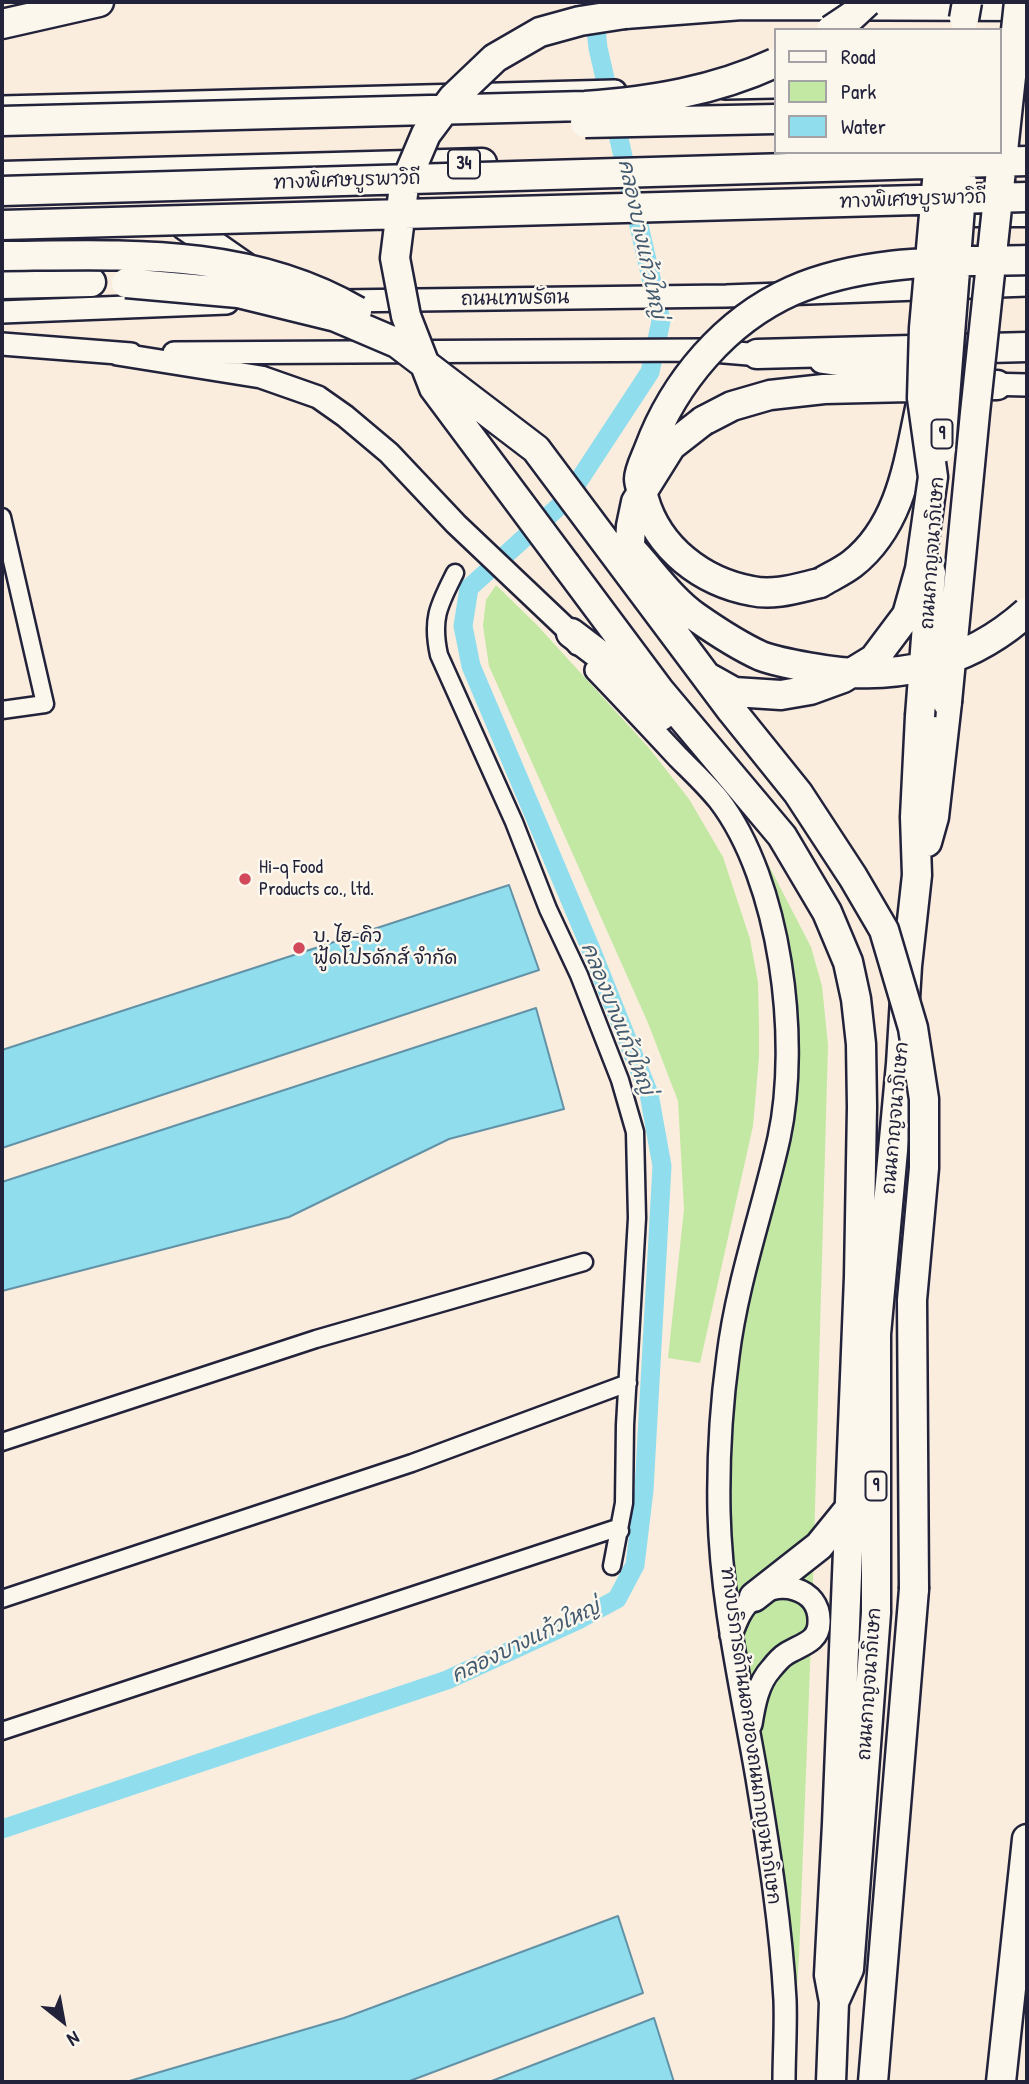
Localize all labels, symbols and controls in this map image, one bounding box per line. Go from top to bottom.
legend [774,28,1001,154]
text: Road [841,42,875,71]
text: Park [841,77,876,106]
text: Water [841,112,886,141]
road number: 34 [448,149,480,178]
water label: คลองบางแก้วใหญ่ [612,157,670,321]
street label: ทางพิเศษบูรพาวิถี [273,167,421,195]
street label: ทางพิเศษบูรพาวิถี [839,186,987,214]
street label: ถนนเทพรัตน [461,287,569,311]
road number: 9 [932,420,953,448]
street label: ถนนกาญจนาภิเษก [916,476,950,630]
place label: Hi-q Food Products co., ltd. [259,857,374,901]
marker: Hi-q Food Products co., ltd. [237,871,253,887]
place label: บ. ไฮ-คิว ฟู้ดโปรดักส์ จำกัด [313,926,457,970]
water label: คลองบางแก้วใหญ่ [575,939,659,1099]
marker: บ. ไฮ-คิว ฟู้ดโปรดักส์ จำกัด [291,940,307,956]
street label: ถนนกาญจนาภิเษก [878,1041,914,1195]
road number: 9 [866,1471,886,1500]
street label: ทางบริการด้านนอกของถนนกาญจนาภิเษก [715,1566,785,1906]
water label: คลองบางแก้วใหญ่ [448,1595,604,1689]
street label: ถนนกาญจนาภิเษก [853,1607,887,1761]
north arrow [28,1986,98,2056]
text: N [63,2025,85,2053]

